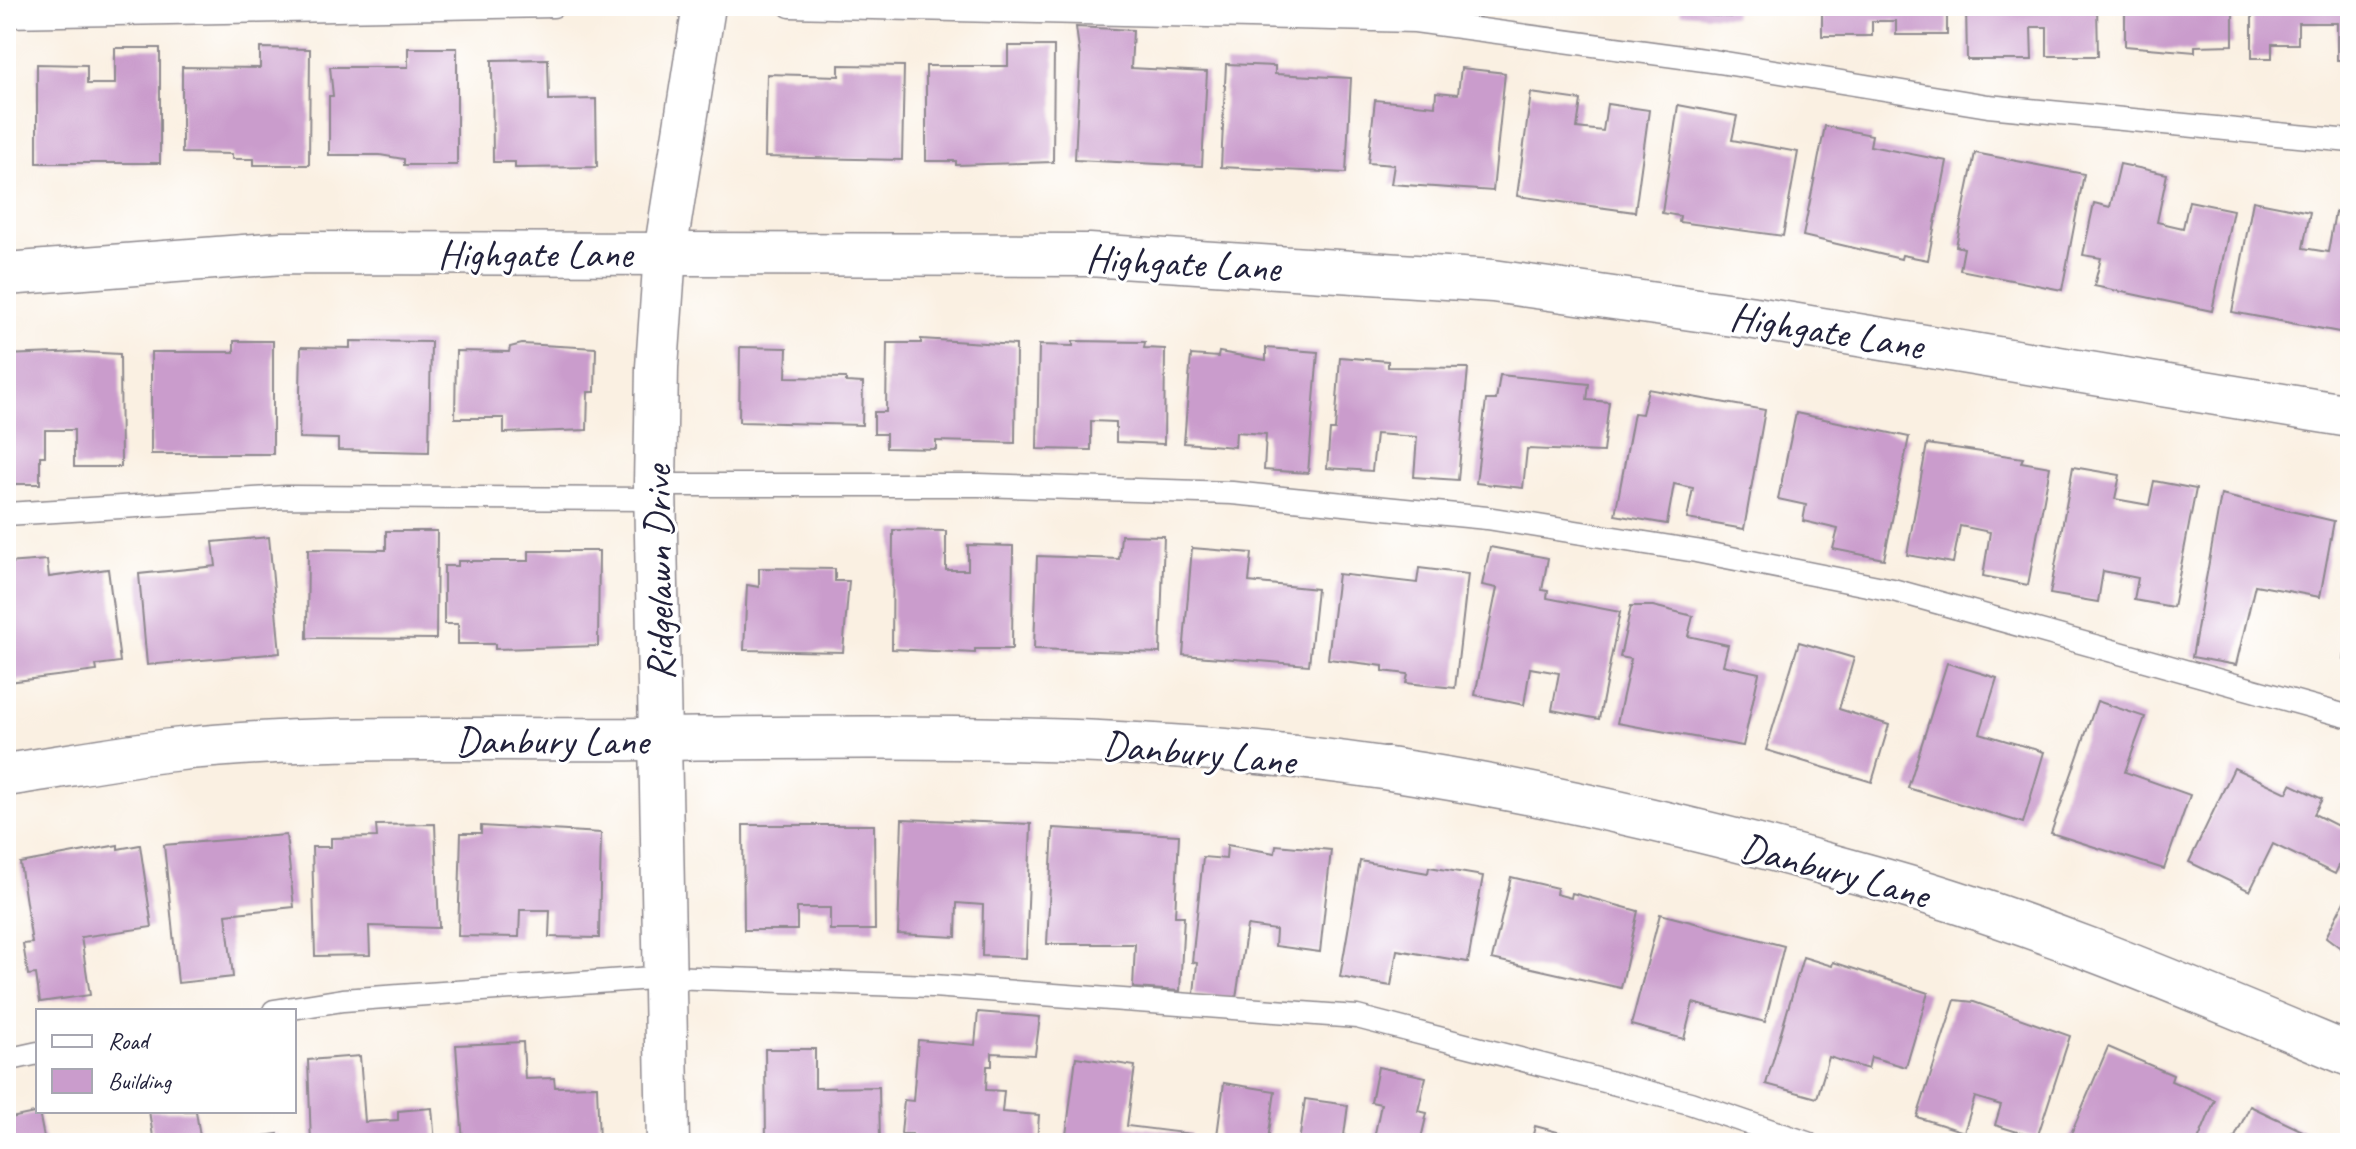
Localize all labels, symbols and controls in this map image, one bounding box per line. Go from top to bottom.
street label: Highgate Lane [438,229,635,279]
street label: Highgate Lane [1085,233,1284,293]
street label: Highgate Lane [1727,291,1930,371]
street label: Ridgelawn Drive [632,462,686,681]
street label: Danbury Lane [456,716,651,766]
street label: Danbury Lane [1101,720,1300,787]
street label: Danbury Lane [1735,822,1937,921]
legend [36,1009,296,1113]
text: Road [108,1026,152,1056]
text: Building [108,1066,173,1096]

